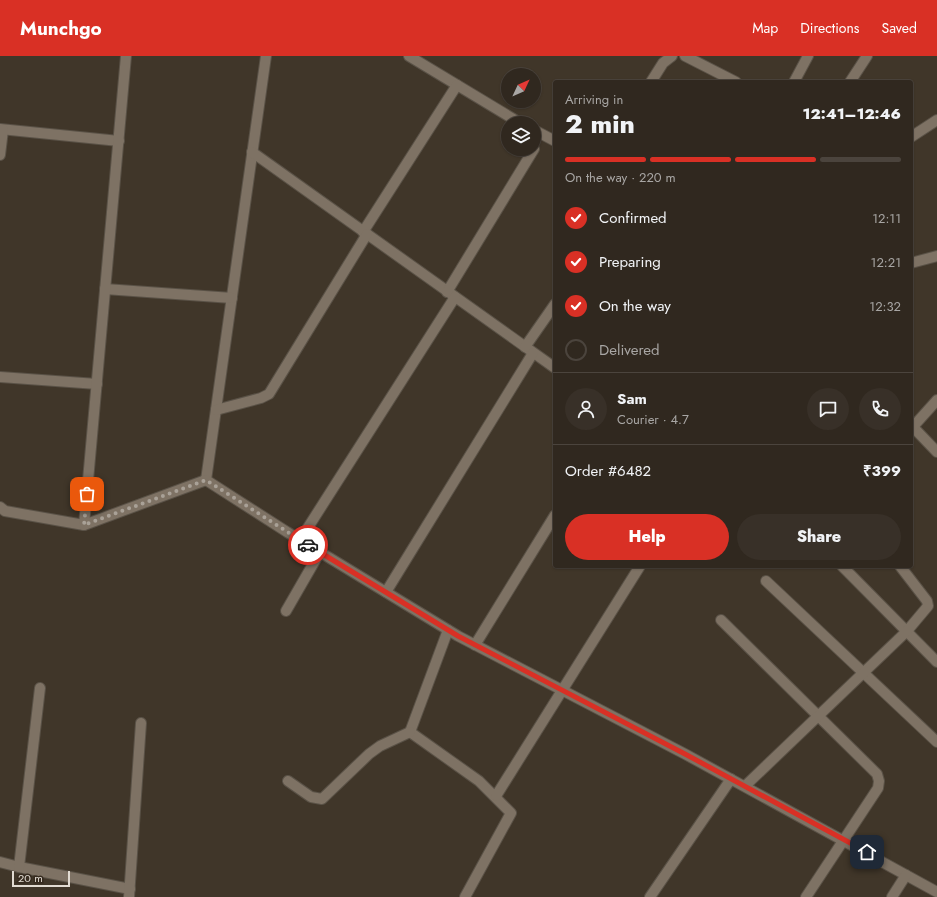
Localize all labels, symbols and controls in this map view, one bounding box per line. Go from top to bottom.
text: Munchgo [20,15,102,42]
text: Map [752,18,778,38]
text: Directions [800,18,860,38]
text: Saved [882,18,917,38]
north arrow [501,68,541,108]
map controls [501,68,541,156]
text: Arriving in [565,90,623,109]
text: 12:41–12:46 [803,103,901,125]
text: 2 min [565,105,635,143]
button: layers [501,116,541,156]
text: On the way · 220 m [565,168,676,187]
icon: check [565,207,587,229]
text: Confirmed [599,207,667,229]
text: 12:11 [872,209,901,228]
icon: check [565,251,587,273]
text: Preparing [599,251,661,273]
text: 12:21 [871,253,901,272]
icon: check [565,295,587,317]
text: On the way [599,295,671,317]
text: 12:32 [869,297,901,316]
text: Delivered [599,339,660,361]
button: person [565,388,607,430]
text: Sam [617,388,647,410]
button: chat [807,388,849,430]
button: phone [859,388,901,430]
text: Courier · 4.7 [617,410,689,429]
text: Order #6482 [565,460,651,482]
text: ₹399 [863,460,901,482]
pin [70,477,104,511]
icon: bag [76,483,98,505]
button: Help [565,514,729,560]
button: Share [737,514,901,560]
courier [288,525,328,565]
icon: car [297,534,319,556]
pin [850,835,884,869]
icon: home [856,841,878,863]
scale bar [12,869,70,888]
text: 20 m [18,870,43,886]

